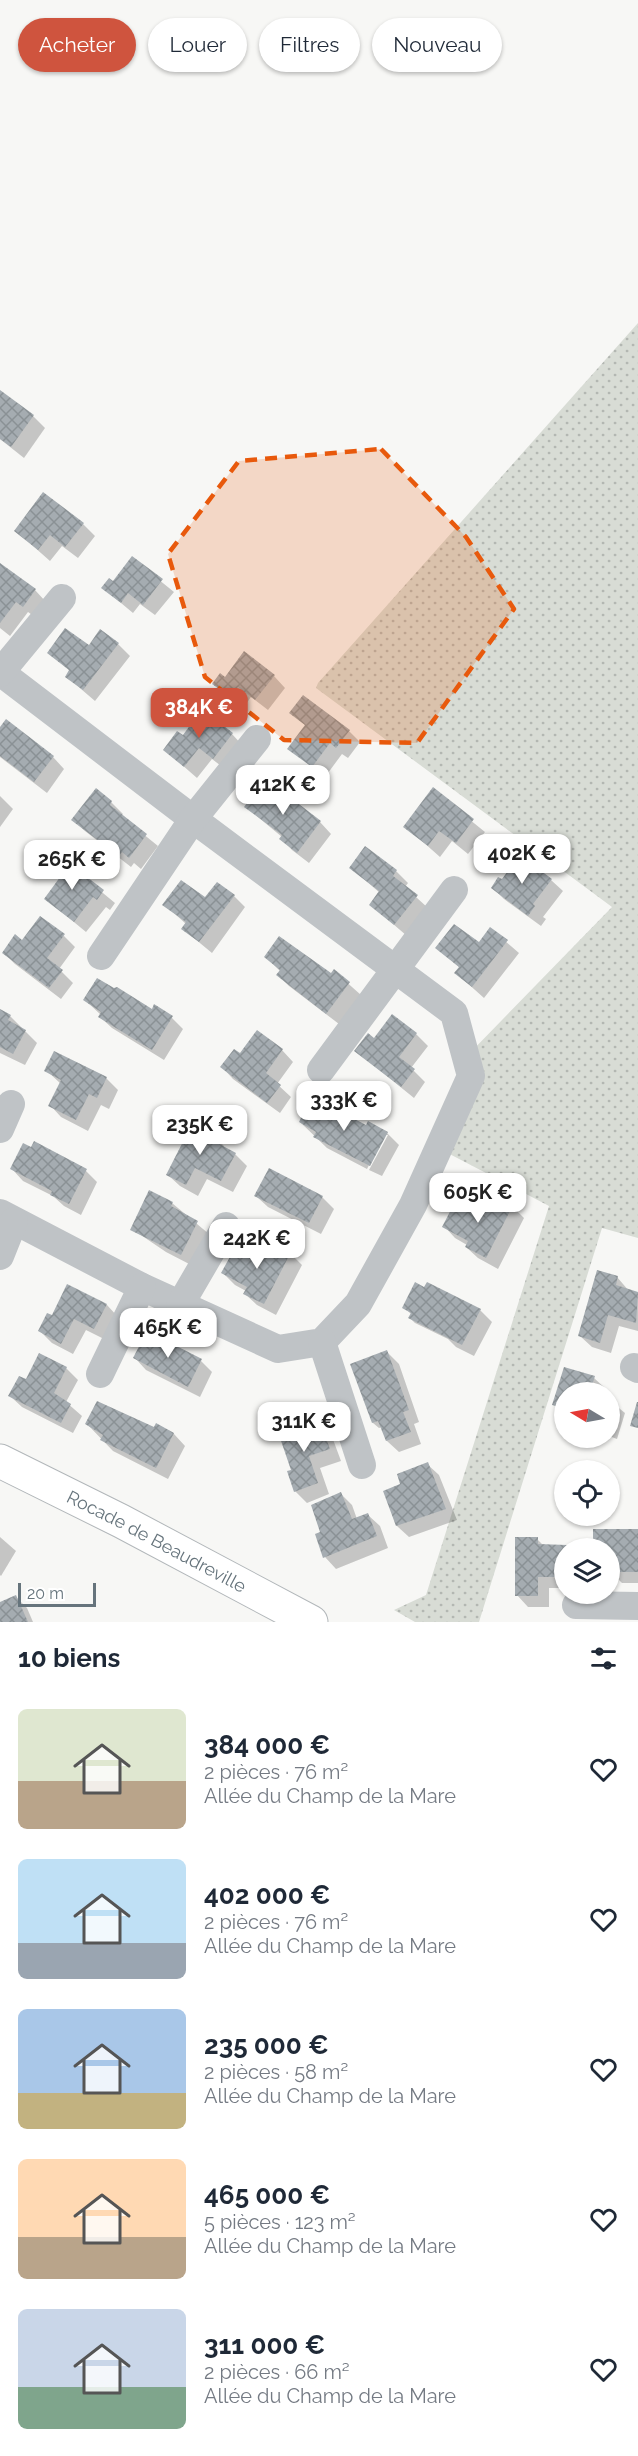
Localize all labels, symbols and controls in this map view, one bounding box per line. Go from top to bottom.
chip: Acheter [18,18,136,72]
chip: Louer [148,18,247,72]
chip: Filtres [259,18,360,72]
chip: Nouveau [372,18,502,72]
pin: 384K € [150,688,248,739]
text: 384K € [165,695,233,719]
pin: 412K € [234,765,332,816]
text: 412K € [250,772,316,796]
pin: 402K € [473,834,571,885]
pin: 265K € [23,840,121,891]
text: 402K € [488,841,556,865]
text: 265K € [38,847,106,871]
pin: 333K € [295,1081,393,1132]
text: 333K € [310,1088,378,1112]
pin: 235K € [151,1105,249,1156]
text: 235K € [166,1112,234,1136]
pin: 605K € [429,1173,527,1224]
text: 605K € [443,1180,513,1204]
pin: 242K € [208,1219,306,1270]
text: 242K € [223,1226,291,1250]
pin: 465K € [119,1308,217,1359]
text: 465K € [134,1315,202,1339]
north arrow [554,1382,620,1448]
map controls [554,1382,620,1604]
pin: 311K € [255,1402,353,1453]
text: 311K € [272,1409,336,1433]
button: locate [554,1460,620,1526]
street label: Rocade de Beaudreville [64,1486,250,1596]
button: layers [554,1538,620,1604]
scale bar [18,1580,96,1608]
text: 20 m [27,1584,64,1603]
icon: filters [587,1642,620,1675]
text: 10 biens [18,1643,120,1673]
text: 384 000 € [204,1730,330,1760]
icon: home [66,1733,138,1805]
icon: heart [587,1753,620,1786]
text: 2 pièces · 76 m² [204,1760,348,1784]
text: Allée du Champ de la Mare [204,1784,456,1808]
text: 402 000 € [204,1880,331,1910]
icon: home [66,1883,138,1955]
icon: heart [587,1903,620,1936]
text: 2 pièces · 76 m² [204,1910,348,1934]
text: Allée du Champ de la Mare [204,1934,456,1958]
text: 235 000 € [204,2030,329,2060]
icon: home [66,2033,138,2105]
icon: heart [587,2053,620,2086]
text: 2 pièces · 58 m² [204,2060,348,2084]
text: Allée du Champ de la Mare [204,2084,456,2108]
text: 465 000 € [204,2180,330,2210]
icon: home [66,2183,138,2255]
icon: heart [587,2203,620,2236]
text: 5 pièces · 123 m² [204,2210,356,2234]
text: Allée du Champ de la Mare [204,2234,456,2258]
text: 311 000 € [204,2330,325,2360]
icon: home [66,2333,138,2405]
icon: heart [587,2353,620,2386]
text: 2 pièces · 66 m² [204,2360,350,2384]
text: Allée du Champ de la Mare [204,2384,456,2408]

